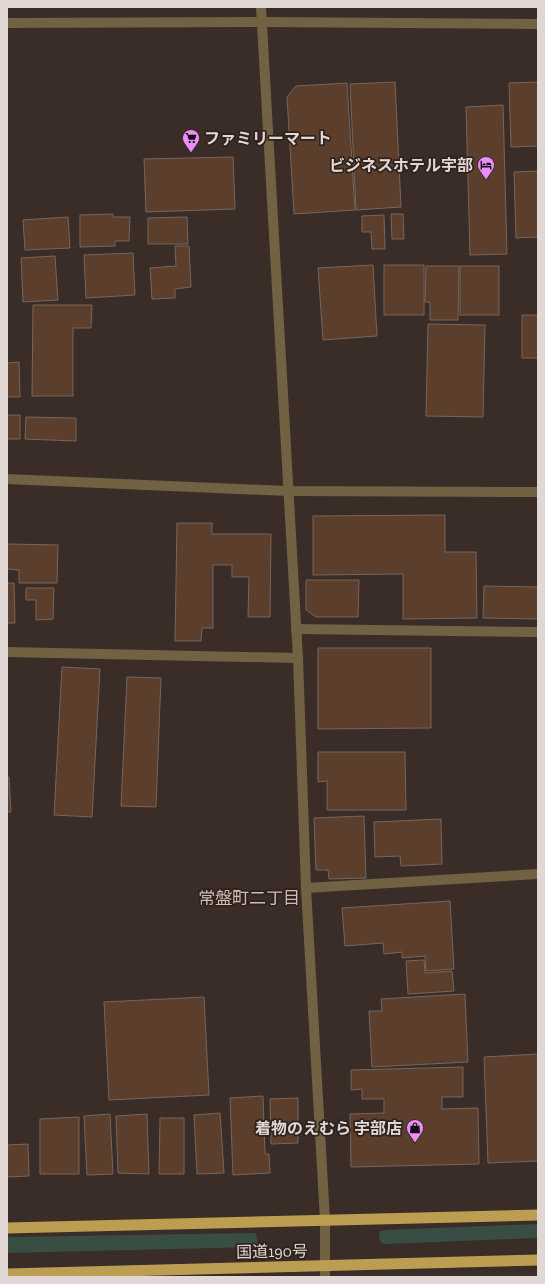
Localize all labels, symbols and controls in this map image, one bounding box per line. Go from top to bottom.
supermarket icon: ファミリーマート [181,128,201,153]
place label: ファミリーマート [204,129,332,148]
hotel icon: ビジネスホテル宇部 [476,155,496,180]
place label: ビジネスホテル宇部 [329,156,473,175]
district label: 常盤町二丁目 [198,888,300,908]
shop icon: 着物のえむら 宇部店 [405,1118,425,1143]
place label: 着物のえむら 宇部店 [255,1119,402,1138]
street label: 国道190号 [236,1241,308,1262]

